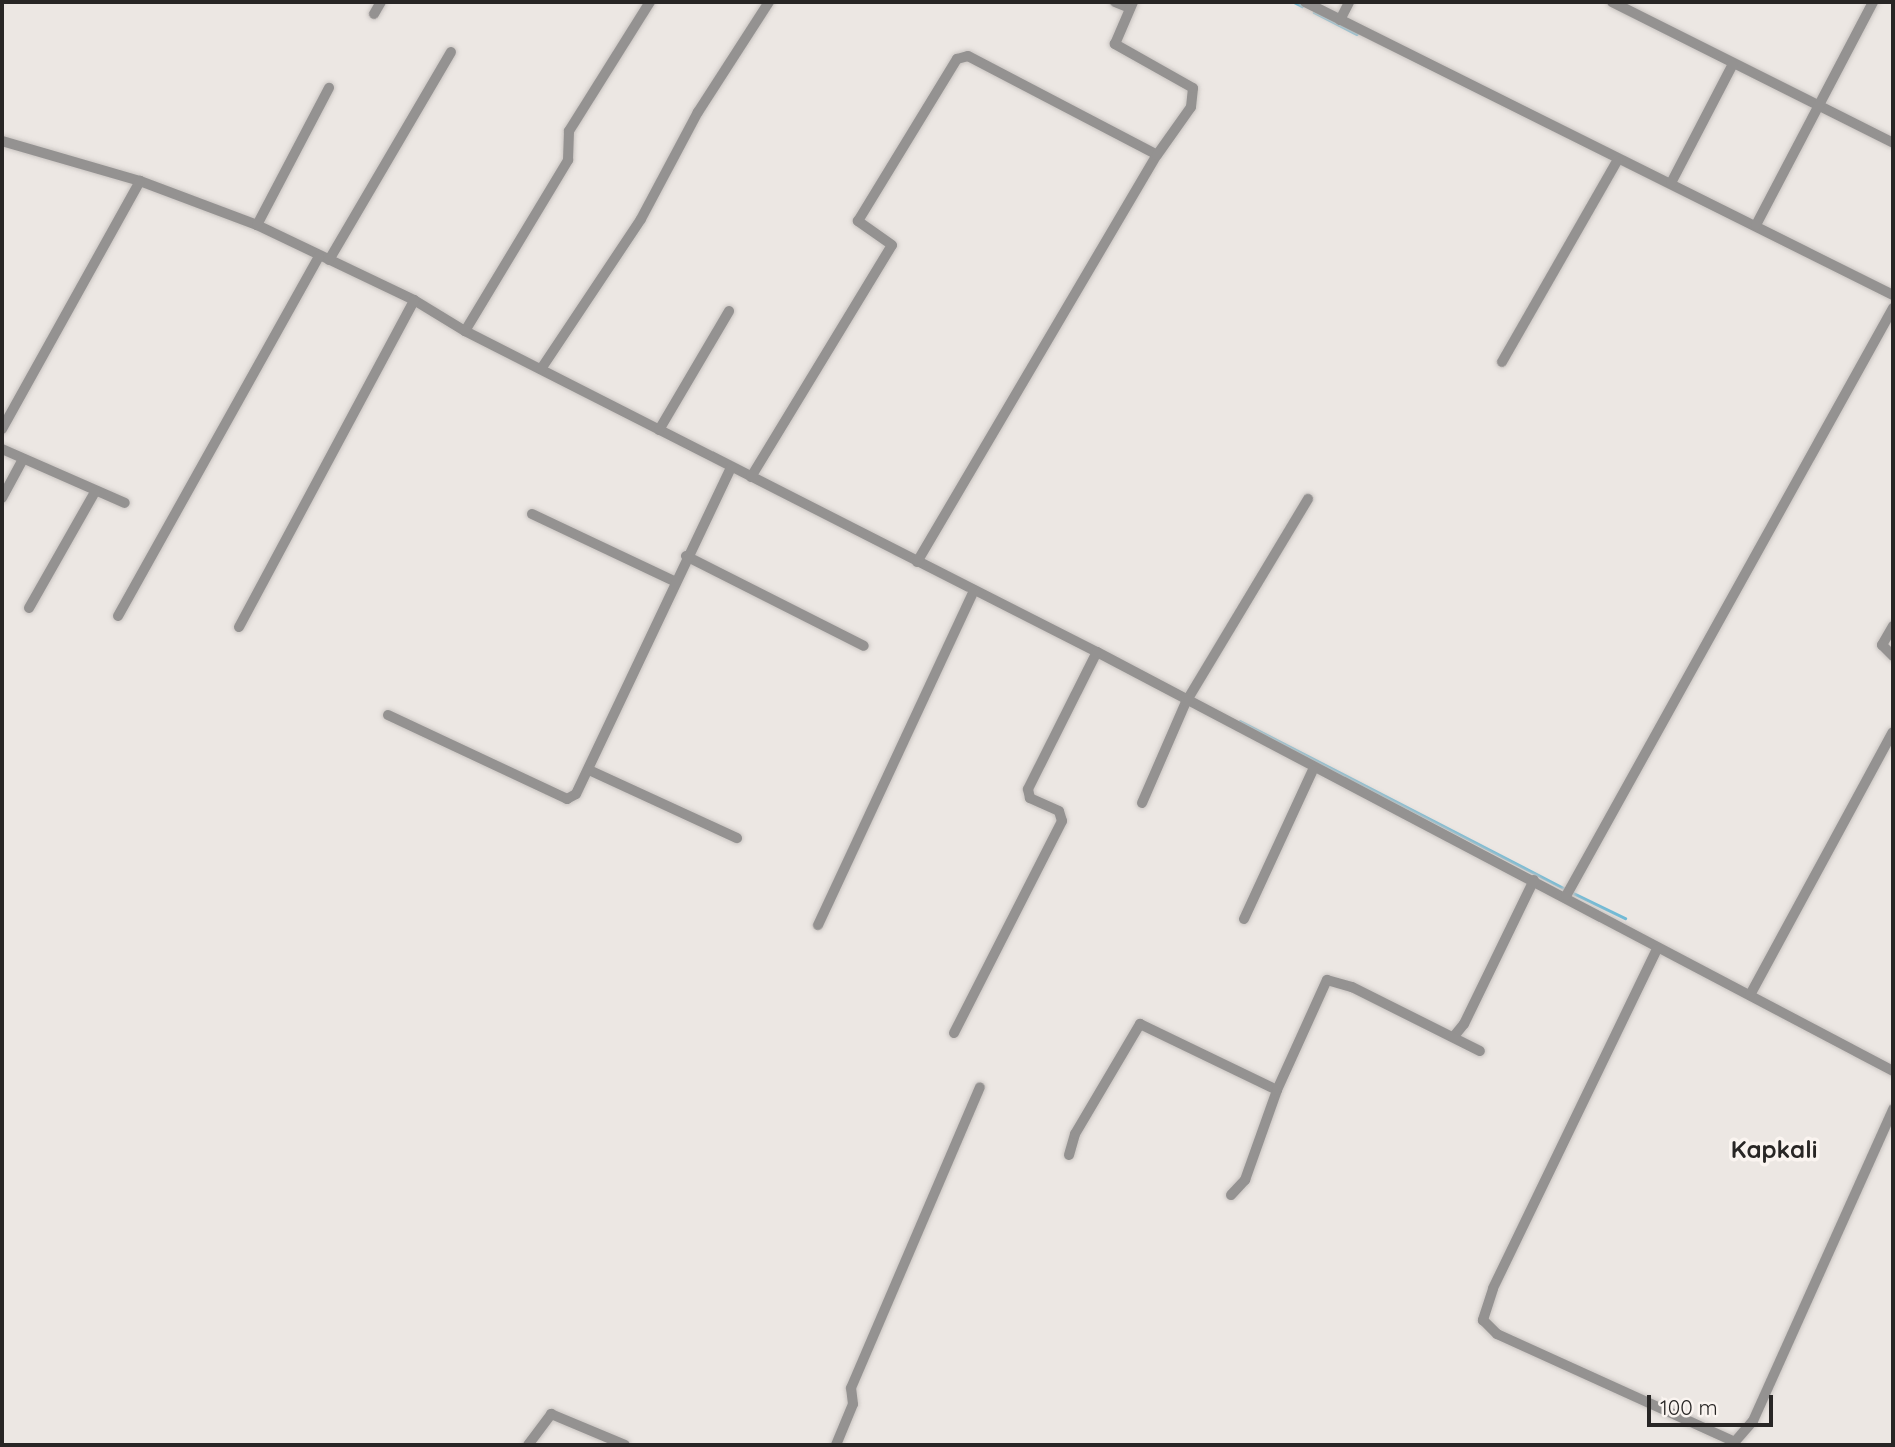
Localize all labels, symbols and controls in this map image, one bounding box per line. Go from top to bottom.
district label: Kapkali [1731,1136,1817,1164]
scale bar [1650,1380,1776,1424]
text: 100 m [1660,1394,1718,1420]

